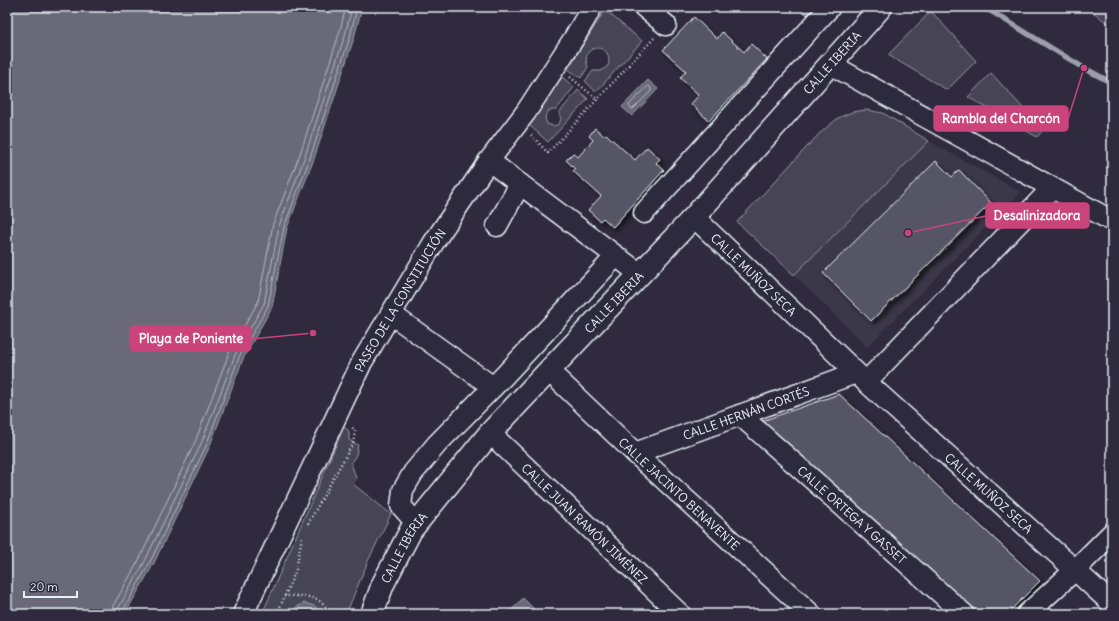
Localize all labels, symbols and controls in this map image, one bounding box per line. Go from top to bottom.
street label: CALLE IBERIA [800,28,864,97]
callout: Rambla del Charcón [934,106,1068,131]
text: Rambla del Charcón [942,110,1061,127]
callout: Desalinizadora [986,203,1089,228]
text: Desalinizadora [994,207,1081,224]
street label: PASEO DE LA CONSTITUCIÓN [351,226,448,374]
street label: CALLE MUÑOZ SECA [708,230,800,319]
street label: CALLE IBERIA [581,268,647,336]
callout: Playa de Poniente [130,326,251,351]
text: Playa de Poniente [139,330,243,347]
street label: CALLE HERNÁN CORTÉS [681,383,812,443]
street label: CALLE JACINTO BENAVENTE [616,434,743,553]
street label: CALLE MUÑOZ SECA [942,449,1036,536]
street label: CALLE JUAN RAMÓN JIMÉNEZ [519,460,651,587]
street label: CALLE ORTEGA Y GASSET [795,462,910,567]
street label: CALLE IBERIA [377,509,430,585]
scale bar [24,573,77,599]
text: 20 m [30,579,58,594]

